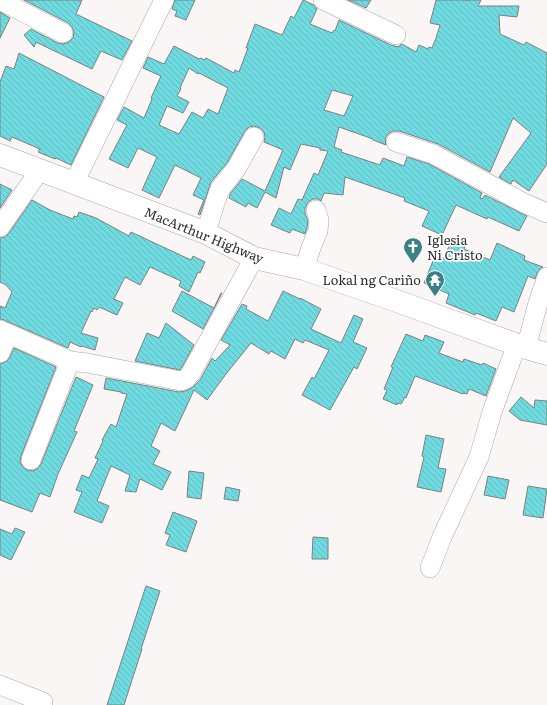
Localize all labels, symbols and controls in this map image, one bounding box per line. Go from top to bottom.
street label: MacArthur Highway [142,202,267,267]
place label: Iglesia Ni Cristo [427,230,483,264]
church icon: Iglesia Ni Cristo [402,236,424,264]
temple icon: Lokal ng Cariño [424,269,446,297]
place label: Lokal ng Cariño [322,270,421,289]

